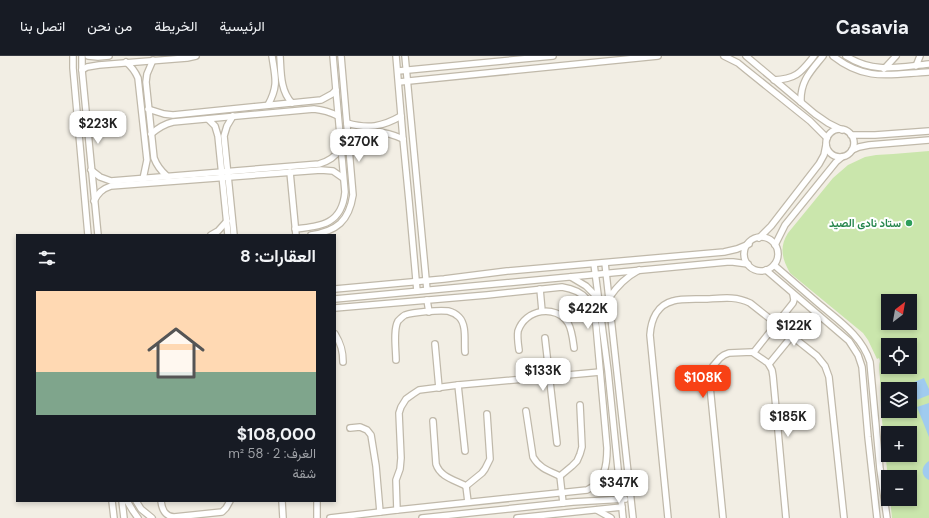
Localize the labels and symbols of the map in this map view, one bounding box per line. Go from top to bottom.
pin: $223K [70,111,126,145]
pin: $270K [331,129,387,163]
place label: ستاد نادى الصيد [829,216,901,230]
marker: ستاد نادى الصيد [904,218,914,228]
north arrow [881,294,917,330]
pin: $422K [560,296,616,330]
pin: $122K [766,313,822,347]
pin: $133K [515,358,571,392]
pin: $108K [675,365,731,399]
pin: $185K [760,404,816,438]
pin: $347K [591,470,647,504]

